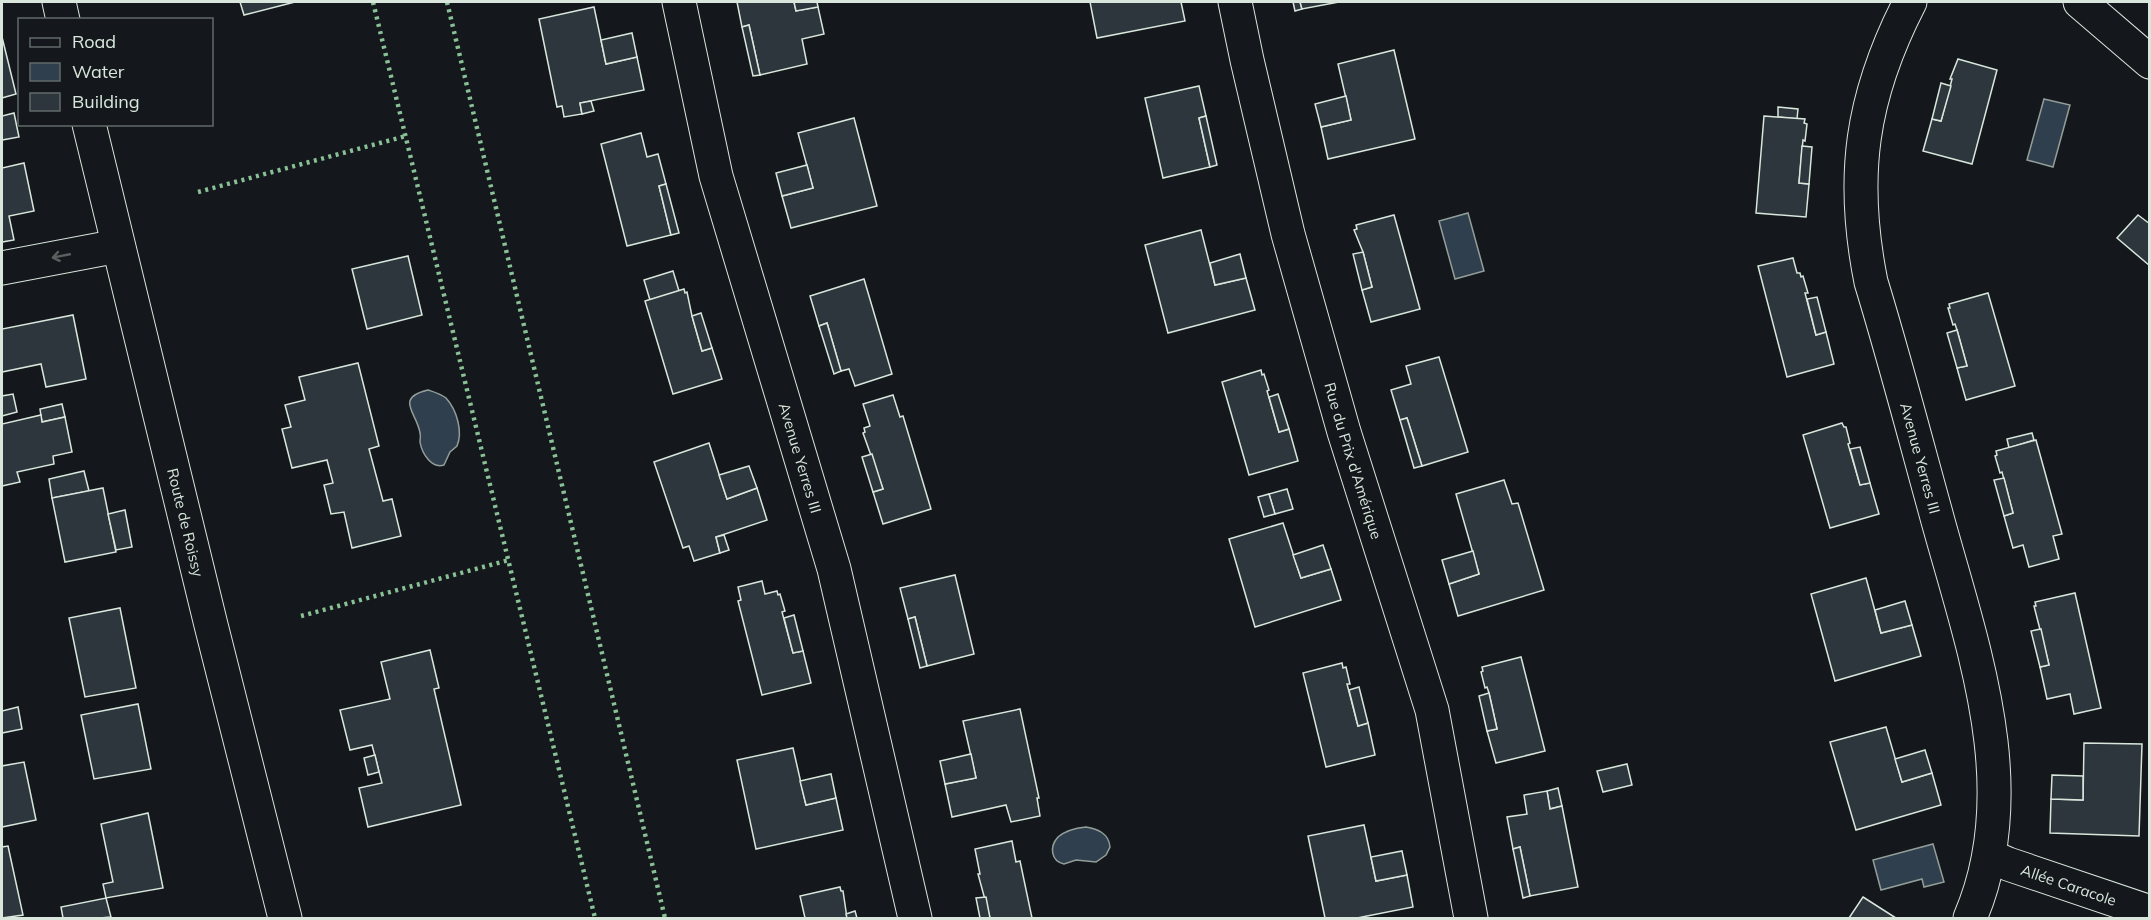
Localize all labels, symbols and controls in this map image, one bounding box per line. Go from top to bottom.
legend [18,18,213,126]
text: Road [72,30,116,53]
text: Water [72,60,125,83]
text: Building [72,90,140,113]
one-way arrow [51,251,71,262]
street label: Rue du Prix d'Amérique [1321,380,1387,541]
street label: Avenue Yerres III [775,400,826,515]
street label: Avenue Yerres III [1897,400,1945,516]
street label: Route de Roissy [164,466,208,579]
street label: Allée Caracole [2019,860,2119,910]

